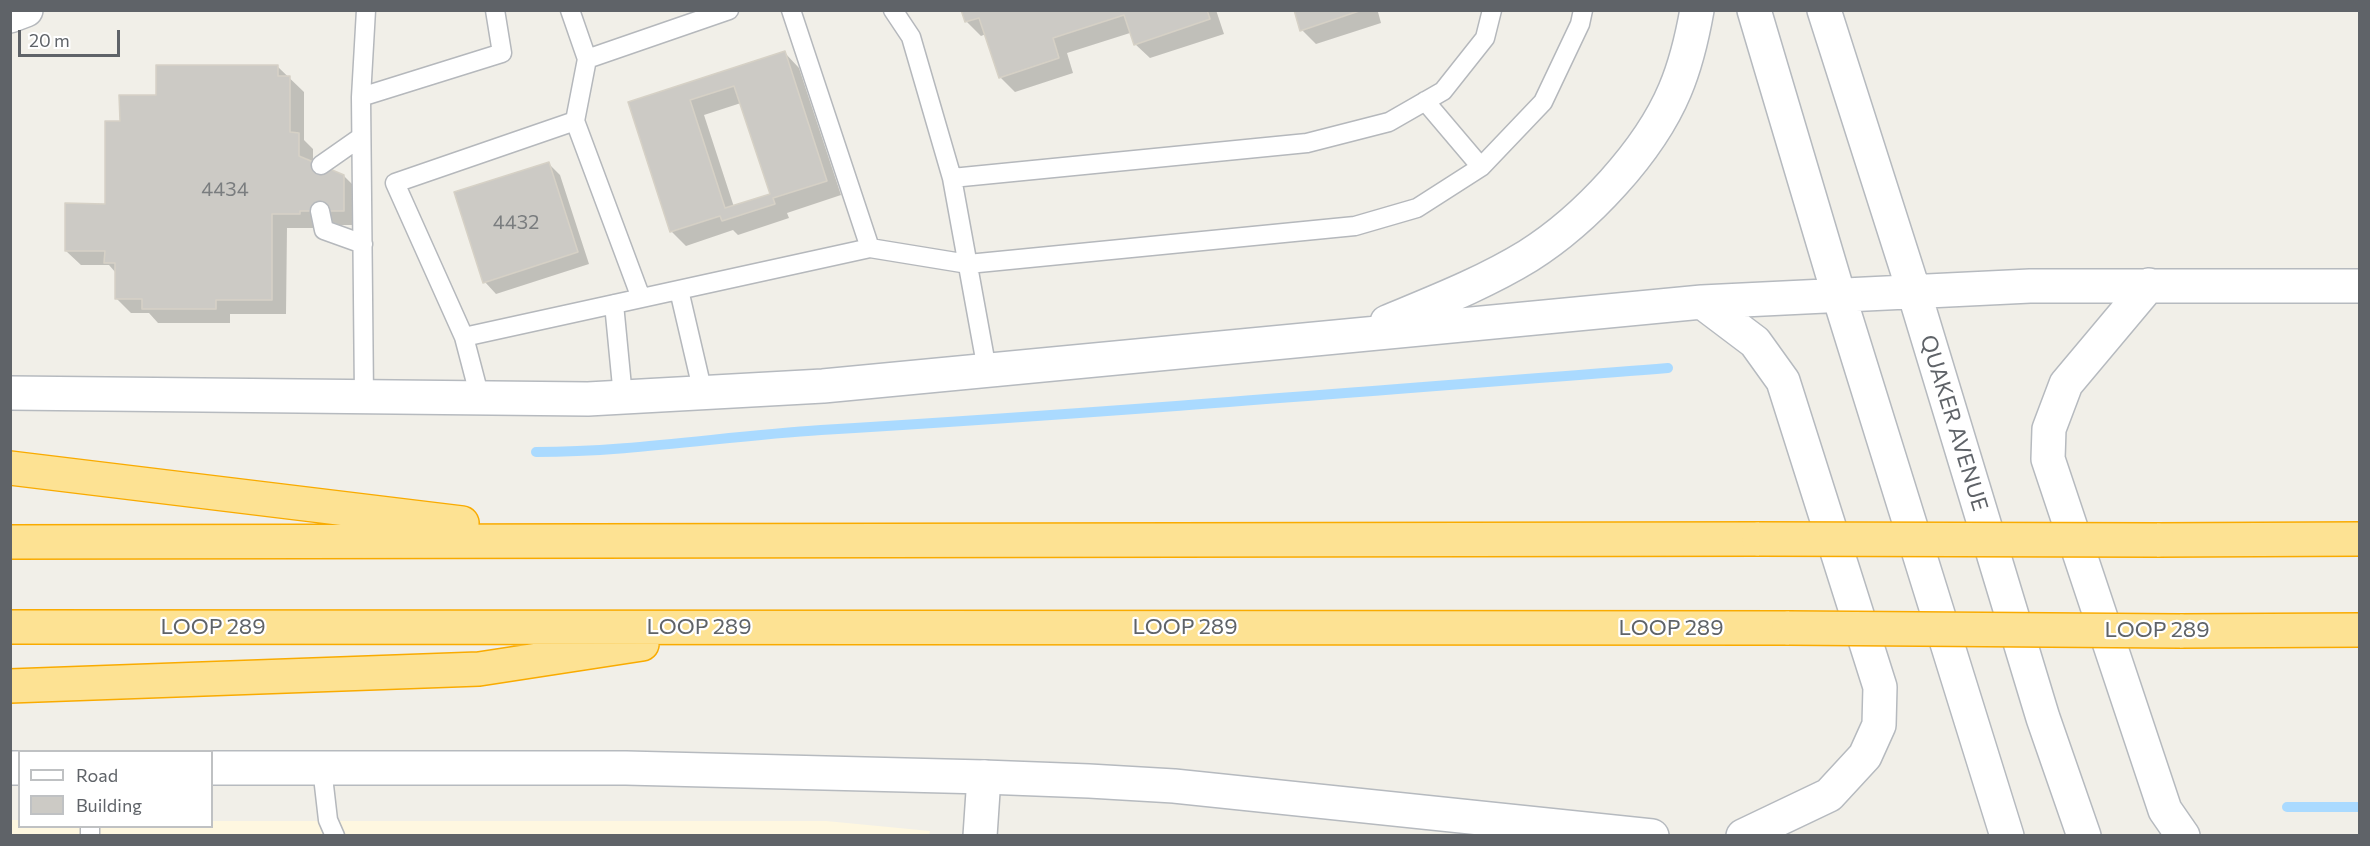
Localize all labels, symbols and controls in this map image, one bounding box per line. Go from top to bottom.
scale bar [21,18,123,56]
text: 20 m [29,29,70,51]
house number: 4434 [201,177,249,201]
house number: 4432 [493,210,539,234]
street label: QUAKER AVENUE [1915,332,1993,514]
street label: LOOP 289 [161,614,265,640]
street label: LOOP 289 [647,614,751,640]
street label: LOOP 289 [1133,614,1237,640]
street label: LOOP 289 [1619,615,1723,641]
street label: LOOP 289 [2105,617,2209,643]
legend [18,750,213,828]
text: Road [76,764,118,786]
text: Building [76,794,142,816]

